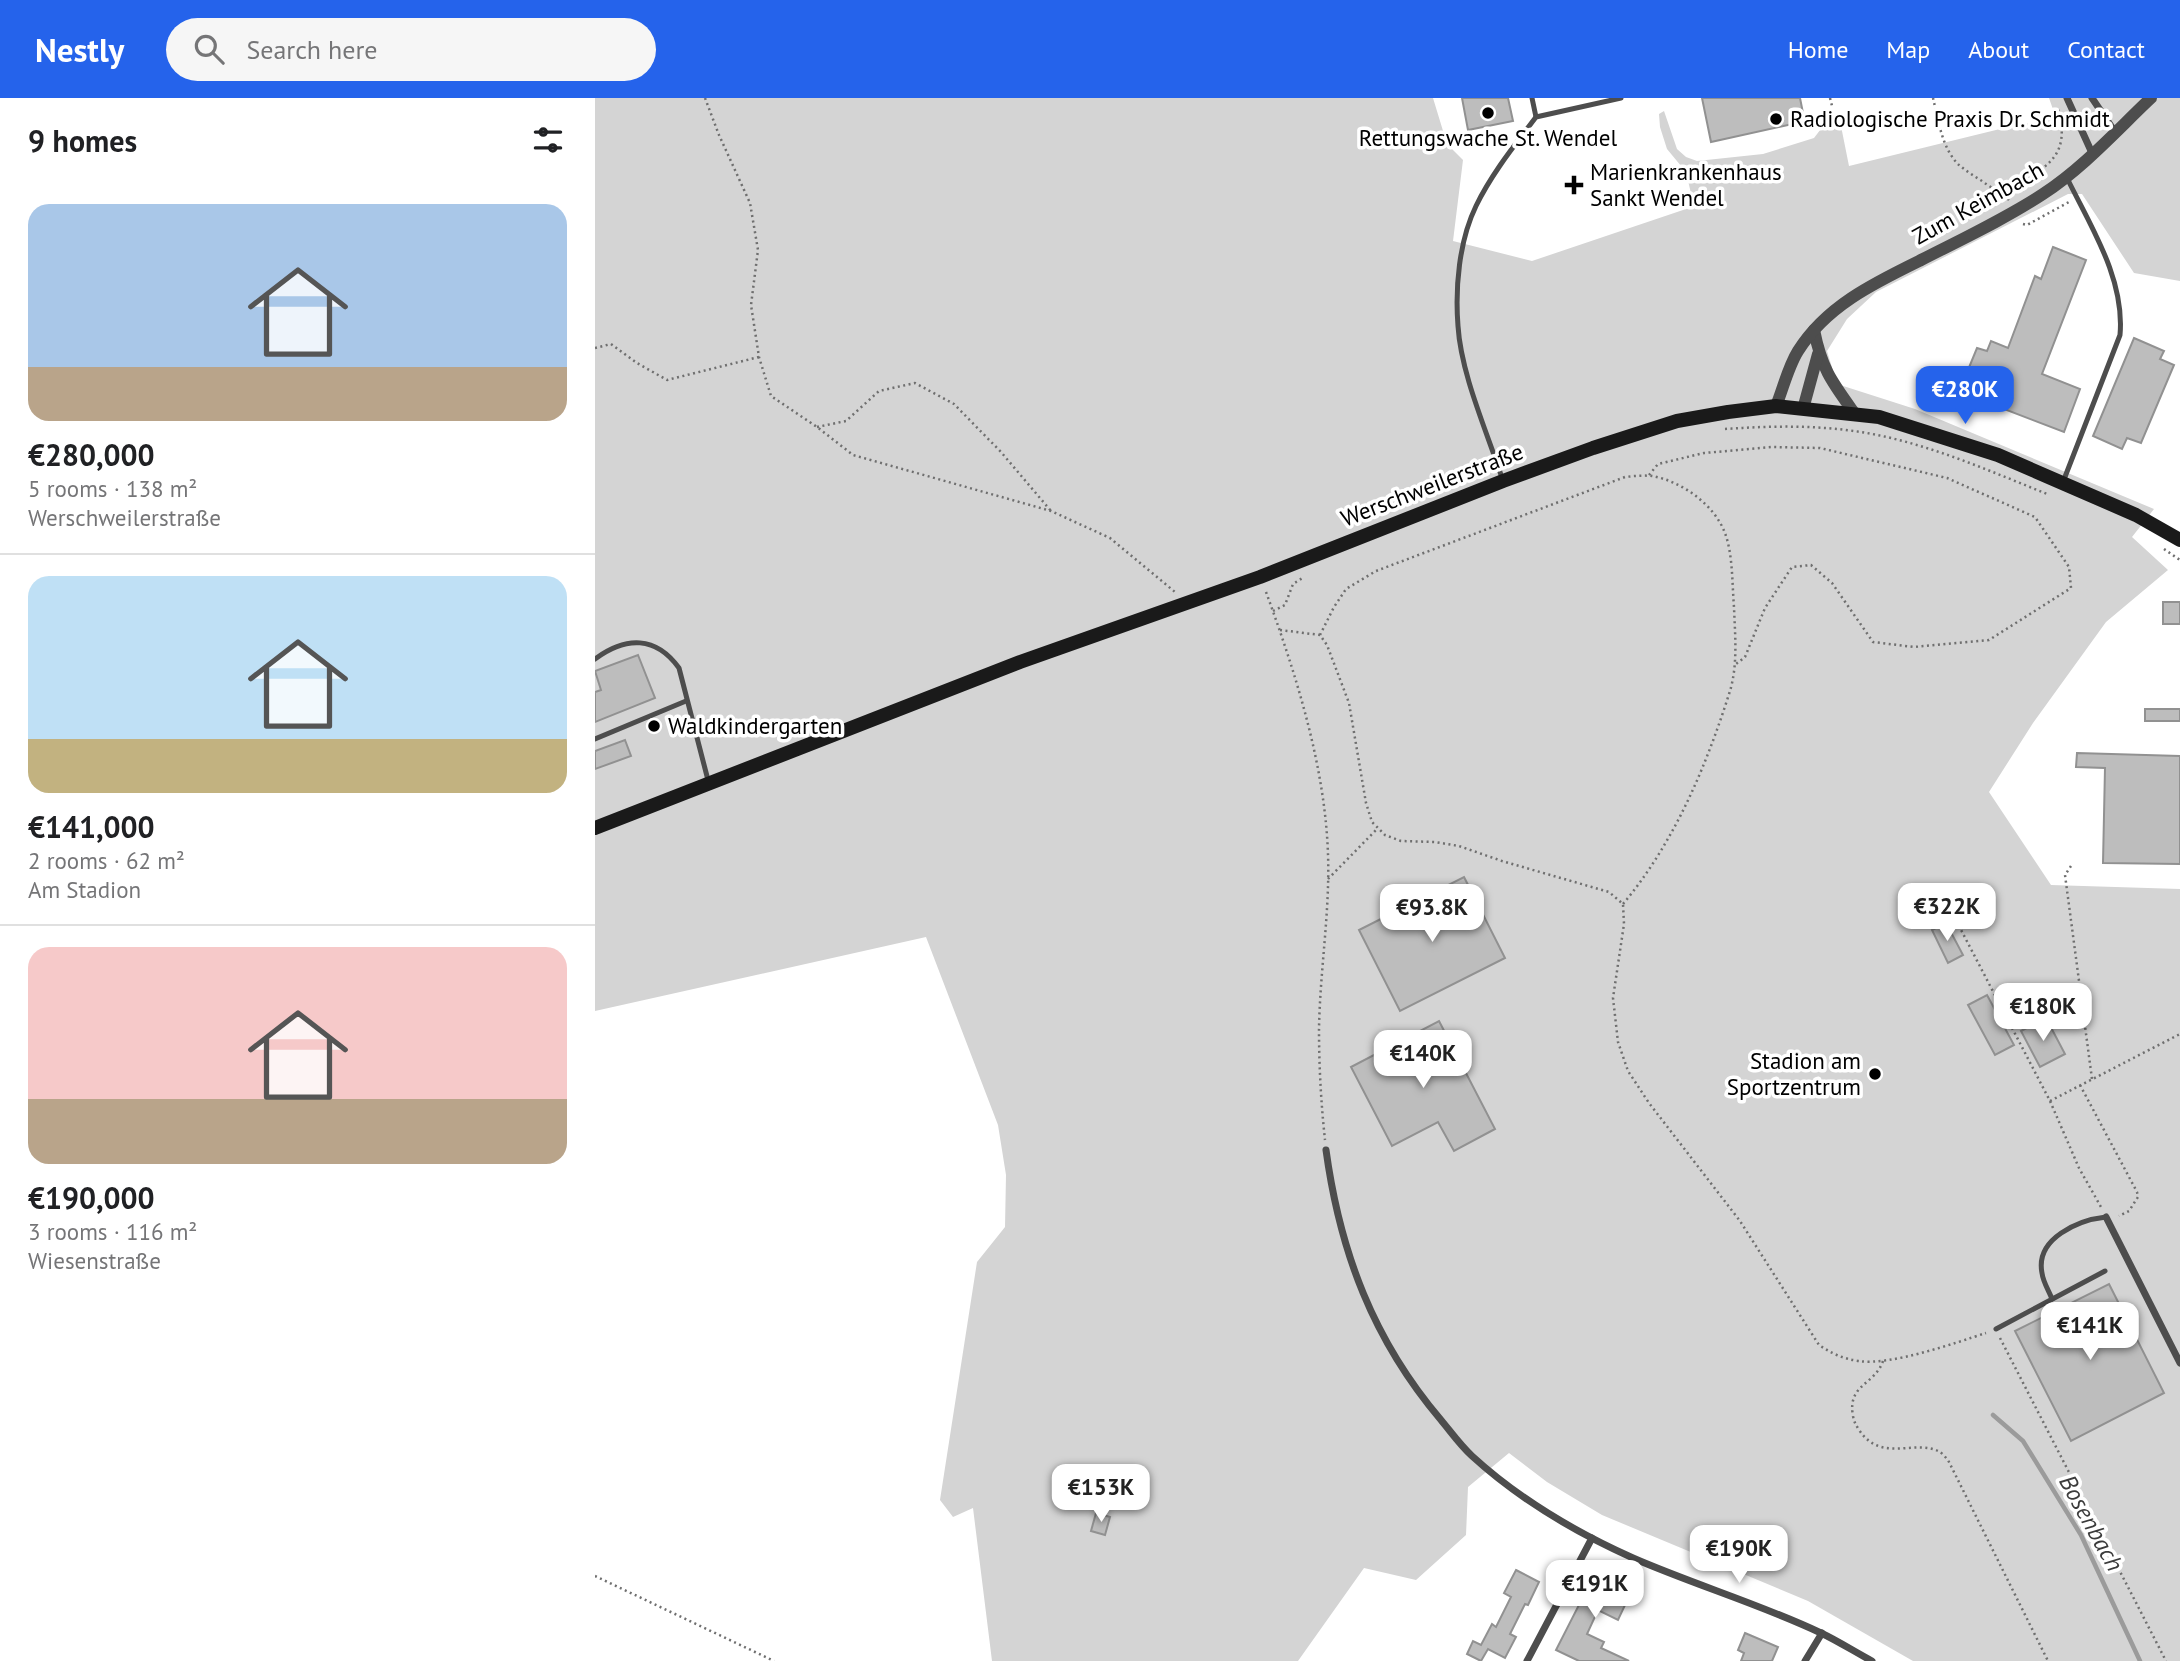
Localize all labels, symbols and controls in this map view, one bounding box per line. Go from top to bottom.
search box [166,18,656,81]
text: Nestly [35,28,124,71]
icon: search [190,30,228,68]
text: Search here [246,33,378,66]
text: Home [1788,34,1848,65]
text: Map [1886,34,1930,65]
text: About [1968,34,2029,65]
text: Contact [2067,34,2145,65]
place label: Radiologische Praxis Dr. Schmidt [1790,104,2110,133]
marker: Rettungswache St. Wendel [1480,105,1496,121]
marker: Radiologische Praxis Dr. Schmidt [1768,111,1784,127]
text: 9 homes [28,121,137,160]
icon: filters [529,121,567,159]
place label: Rettungswache St. Wendel [1359,123,1617,152]
street label: Zum Keimbach [1907,155,2048,251]
place label: Marienkrankenhaus Sankt Wendel [1590,157,1782,212]
marker: Marienkrankenhaus Sankt Wendel [1564,175,1584,195]
icon: home [235,249,361,375]
pin: €280K [1916,366,2014,426]
text: €280K [1932,374,1998,403]
text: €280,000 [28,435,155,474]
street label: Werschweilerstraße [1337,436,1527,533]
text: 5 rooms · 138 m² [28,474,197,503]
text: Werschweilerstraße [28,503,221,532]
icon: home [235,621,361,747]
place label: Waldkindergarten [668,711,842,740]
marker: Waldkindergarten [646,718,662,734]
text: €141,000 [28,807,155,846]
text: 2 rooms · 62 m² [28,846,185,875]
text: Am Stadion [28,875,141,904]
pin: €93.8K [1375,884,1489,944]
pin: €322K [1898,884,1996,943]
text: €322K [1914,891,1980,920]
text: €93.8K [1396,892,1468,921]
pin: €180K [1994,984,2092,1043]
text: €180K [2010,991,2076,1020]
icon: home [235,992,361,1118]
pin: €140K [1374,1030,1472,1090]
text: €140K [1390,1038,1456,1067]
place label: Stadion am Sportzentrum [1727,1046,1861,1101]
marker: Stadion am Sportzentrum [1867,1066,1883,1082]
text: €190,000 [28,1178,155,1217]
text: 3 rooms · 116 m² [28,1217,197,1246]
text: Wiesenstraße [28,1246,161,1275]
pin: €141K [2041,1302,2139,1362]
text: €141K [2057,1310,2123,1339]
pin: €153K [1052,1464,1150,1524]
water label: Bosenbach [2052,1469,2131,1576]
text: €153K [1068,1472,1134,1501]
pin: €190K [1690,1526,1788,1585]
text: €190K [1706,1533,1772,1562]
pin: €191K [1546,1560,1644,1620]
text: €191K [1562,1568,1628,1597]

